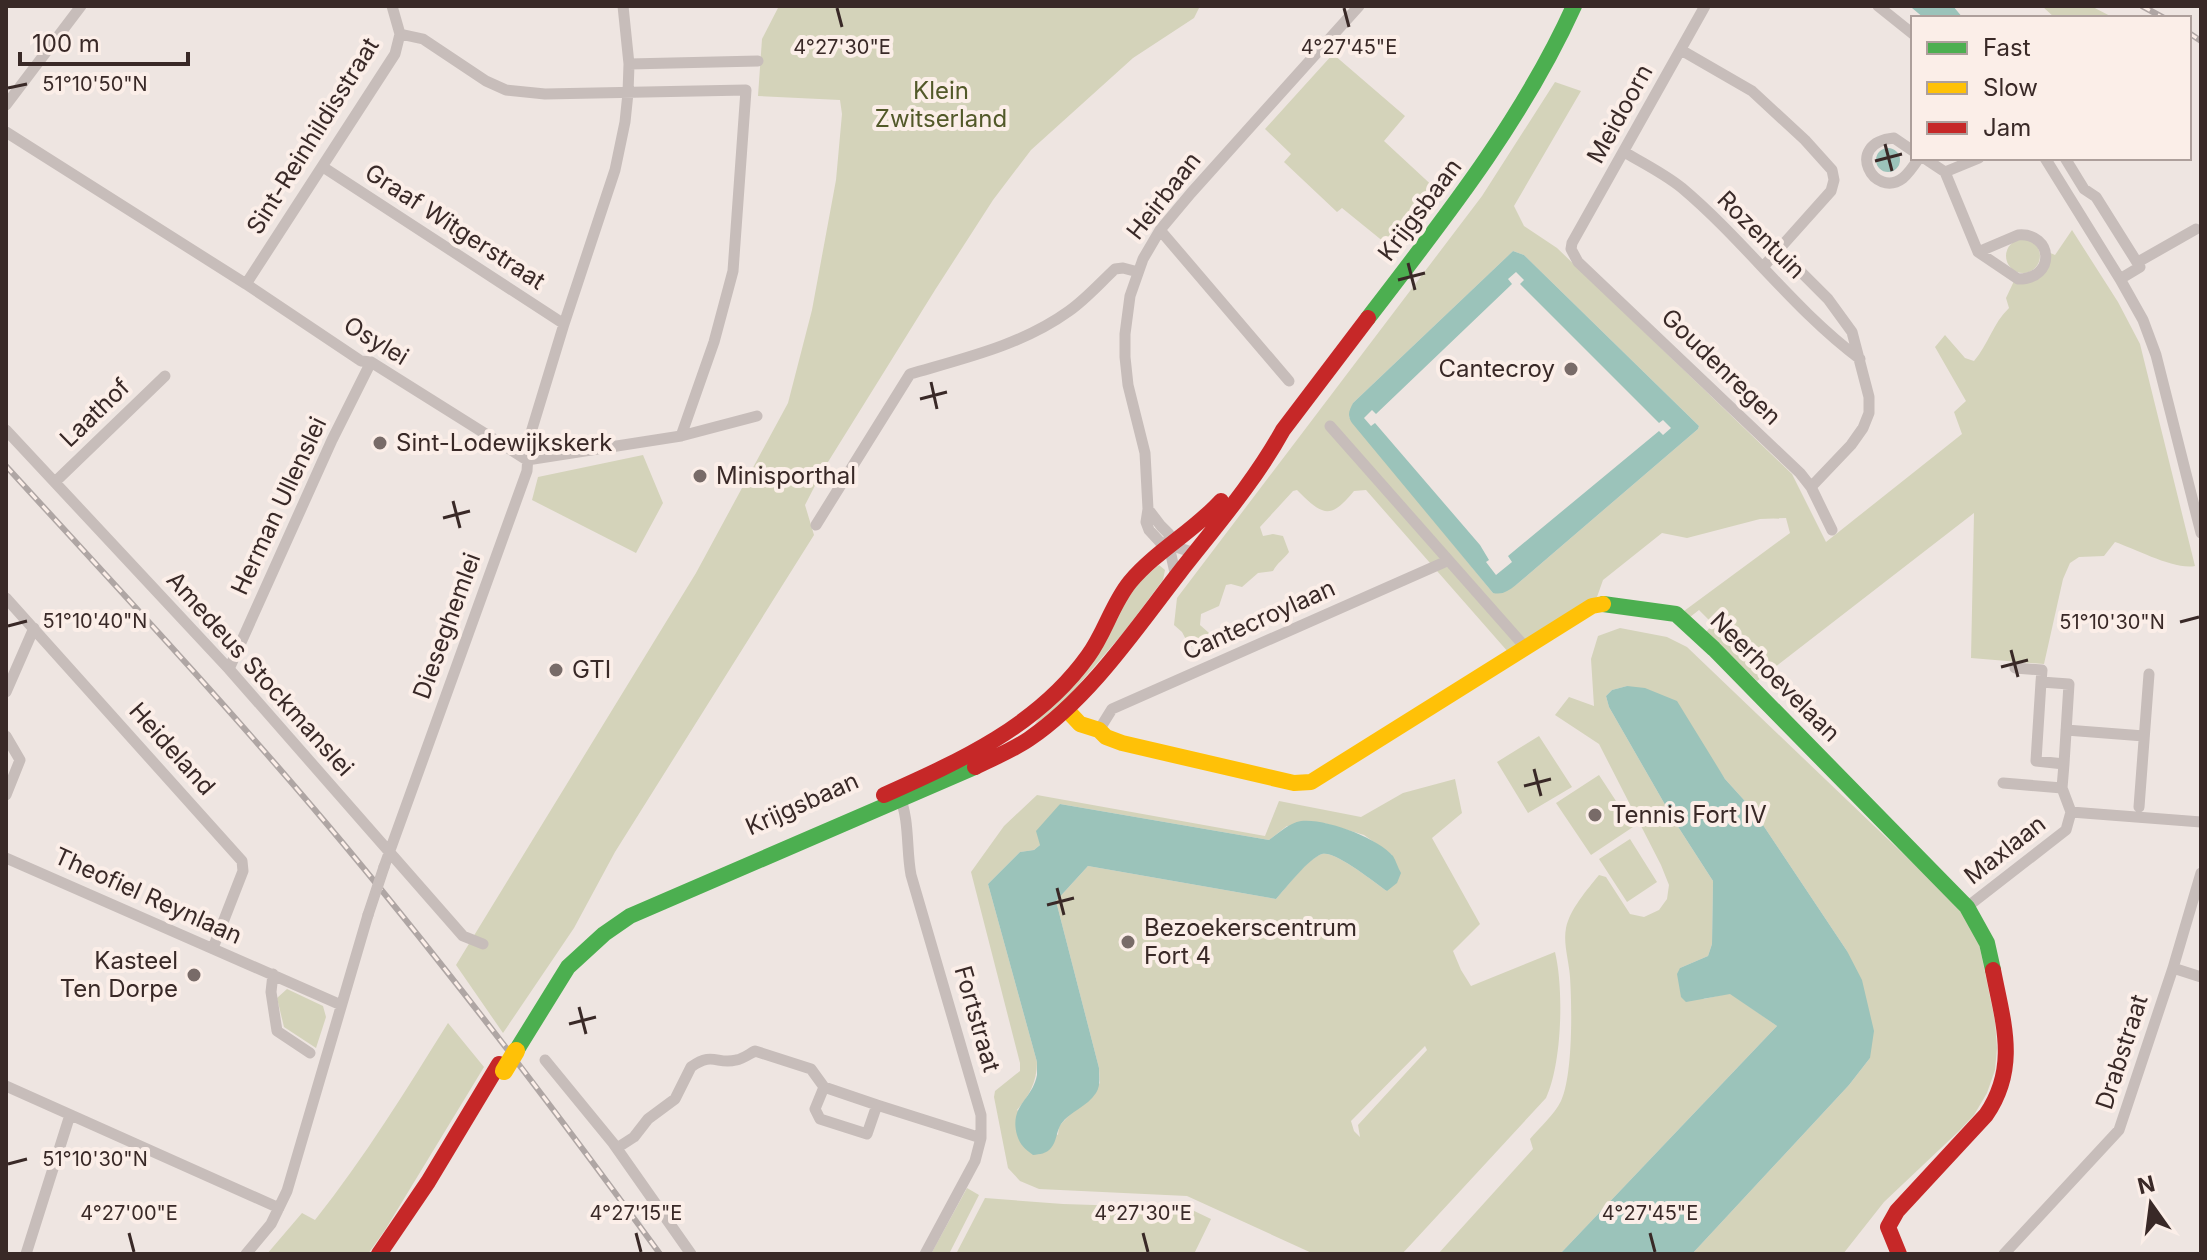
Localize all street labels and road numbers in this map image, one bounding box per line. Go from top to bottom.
street label: Sint-Reinhildisstraat [240,32,385,239]
street label: Meidoorn [1581,59,1659,168]
street label: Heirbaan [1120,146,1207,245]
street label: Krijgsbaan [1372,153,1467,267]
street label: Graaf Witgerstraat [360,158,551,296]
street label: Rozentuin [1711,185,1811,285]
street label: Goudenregen [1656,302,1787,431]
street label: Osylei [339,310,414,371]
street label: Laathof [54,372,136,453]
street label: Herman Ullenslei [225,412,332,599]
street label: Dieseghemlei [407,549,486,703]
street label: Amedeus Stockmanslei [161,565,360,782]
street label: Cantecroylaan [1178,573,1339,666]
street label: Neerhoevelaan [1704,606,1846,748]
street label: Heideland [123,696,221,801]
street label: Krijgsbaan [741,766,863,841]
street label: Maxlaan [1958,809,2051,890]
street label: Theofiel Reynlaan [50,841,247,950]
street label: Fortstraat [949,962,1006,1075]
street label: Drabstraat [2089,991,2154,1113]

